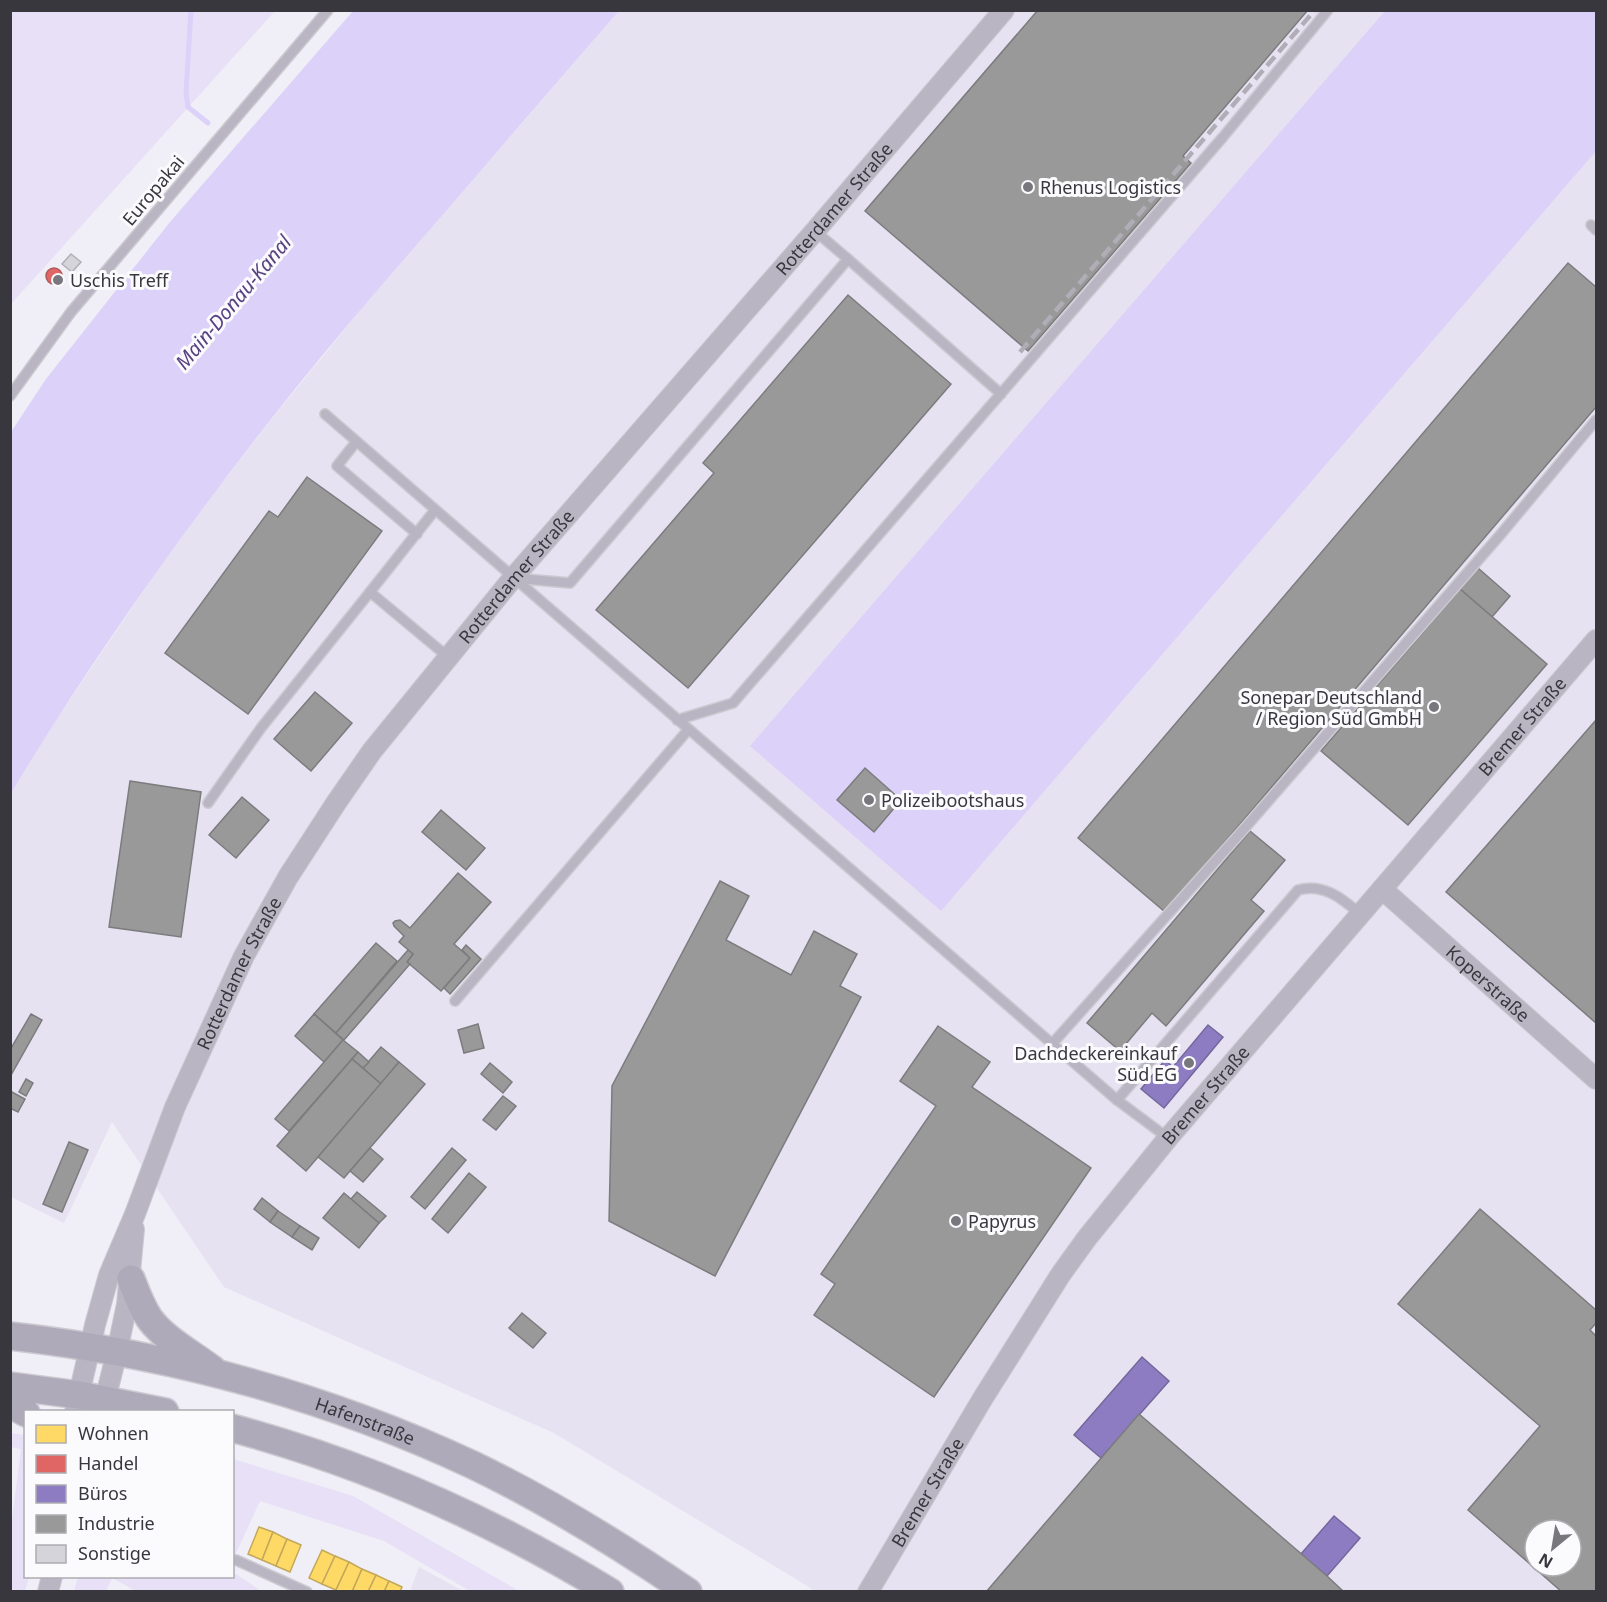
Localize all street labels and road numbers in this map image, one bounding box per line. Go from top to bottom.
street label: Rotterdamer Straße [770,137,898,280]
street label: Europakai [117,150,189,230]
street label: Rotterdamer Straße [453,504,579,648]
street label: Bremer Straße [1473,672,1571,781]
street label: Rotterdamer Straße [191,892,287,1053]
street label: Koperstraße [1441,940,1535,1027]
street label: Bremer Straße [1156,1040,1254,1149]
street label: Hafenstraße [312,1391,419,1450]
street label: Bremer Straße [885,1433,969,1551]

